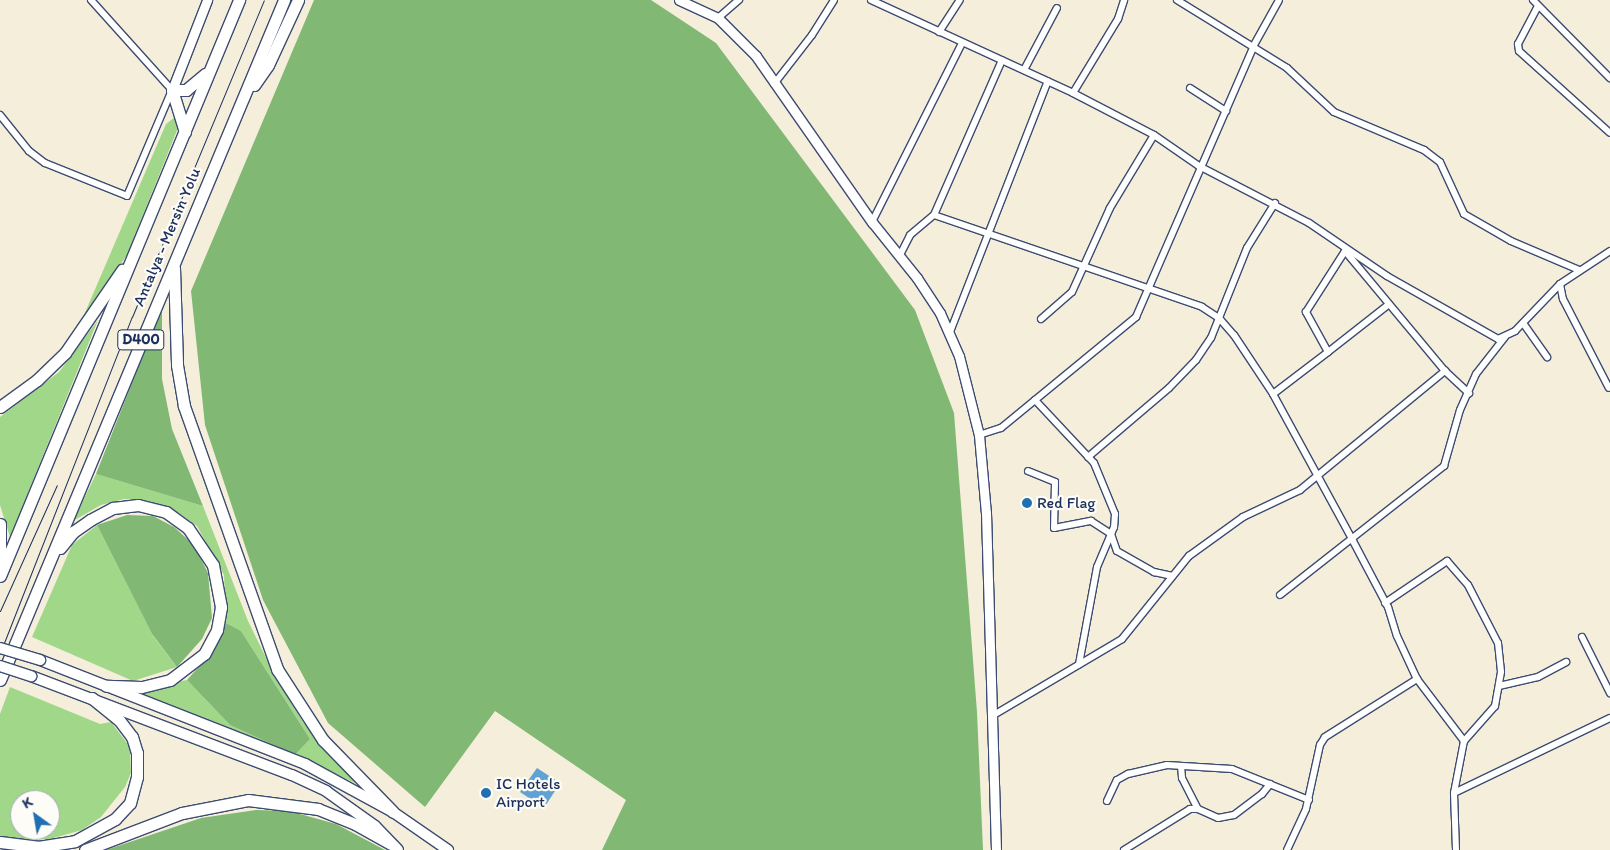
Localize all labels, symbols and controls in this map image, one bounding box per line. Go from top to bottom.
street label: Antalya - Mersin Yolu [129,166,205,308]
road number: D400 [117,328,165,352]
place label: Red Flag [1037,493,1096,513]
marker: Red Flag [1021,497,1033,509]
place label: IC Hotels Airport [496,774,560,812]
marker: IC Hotels Airport [480,787,492,799]
north arrow [10,790,60,840]
text: K [19,793,36,812]

